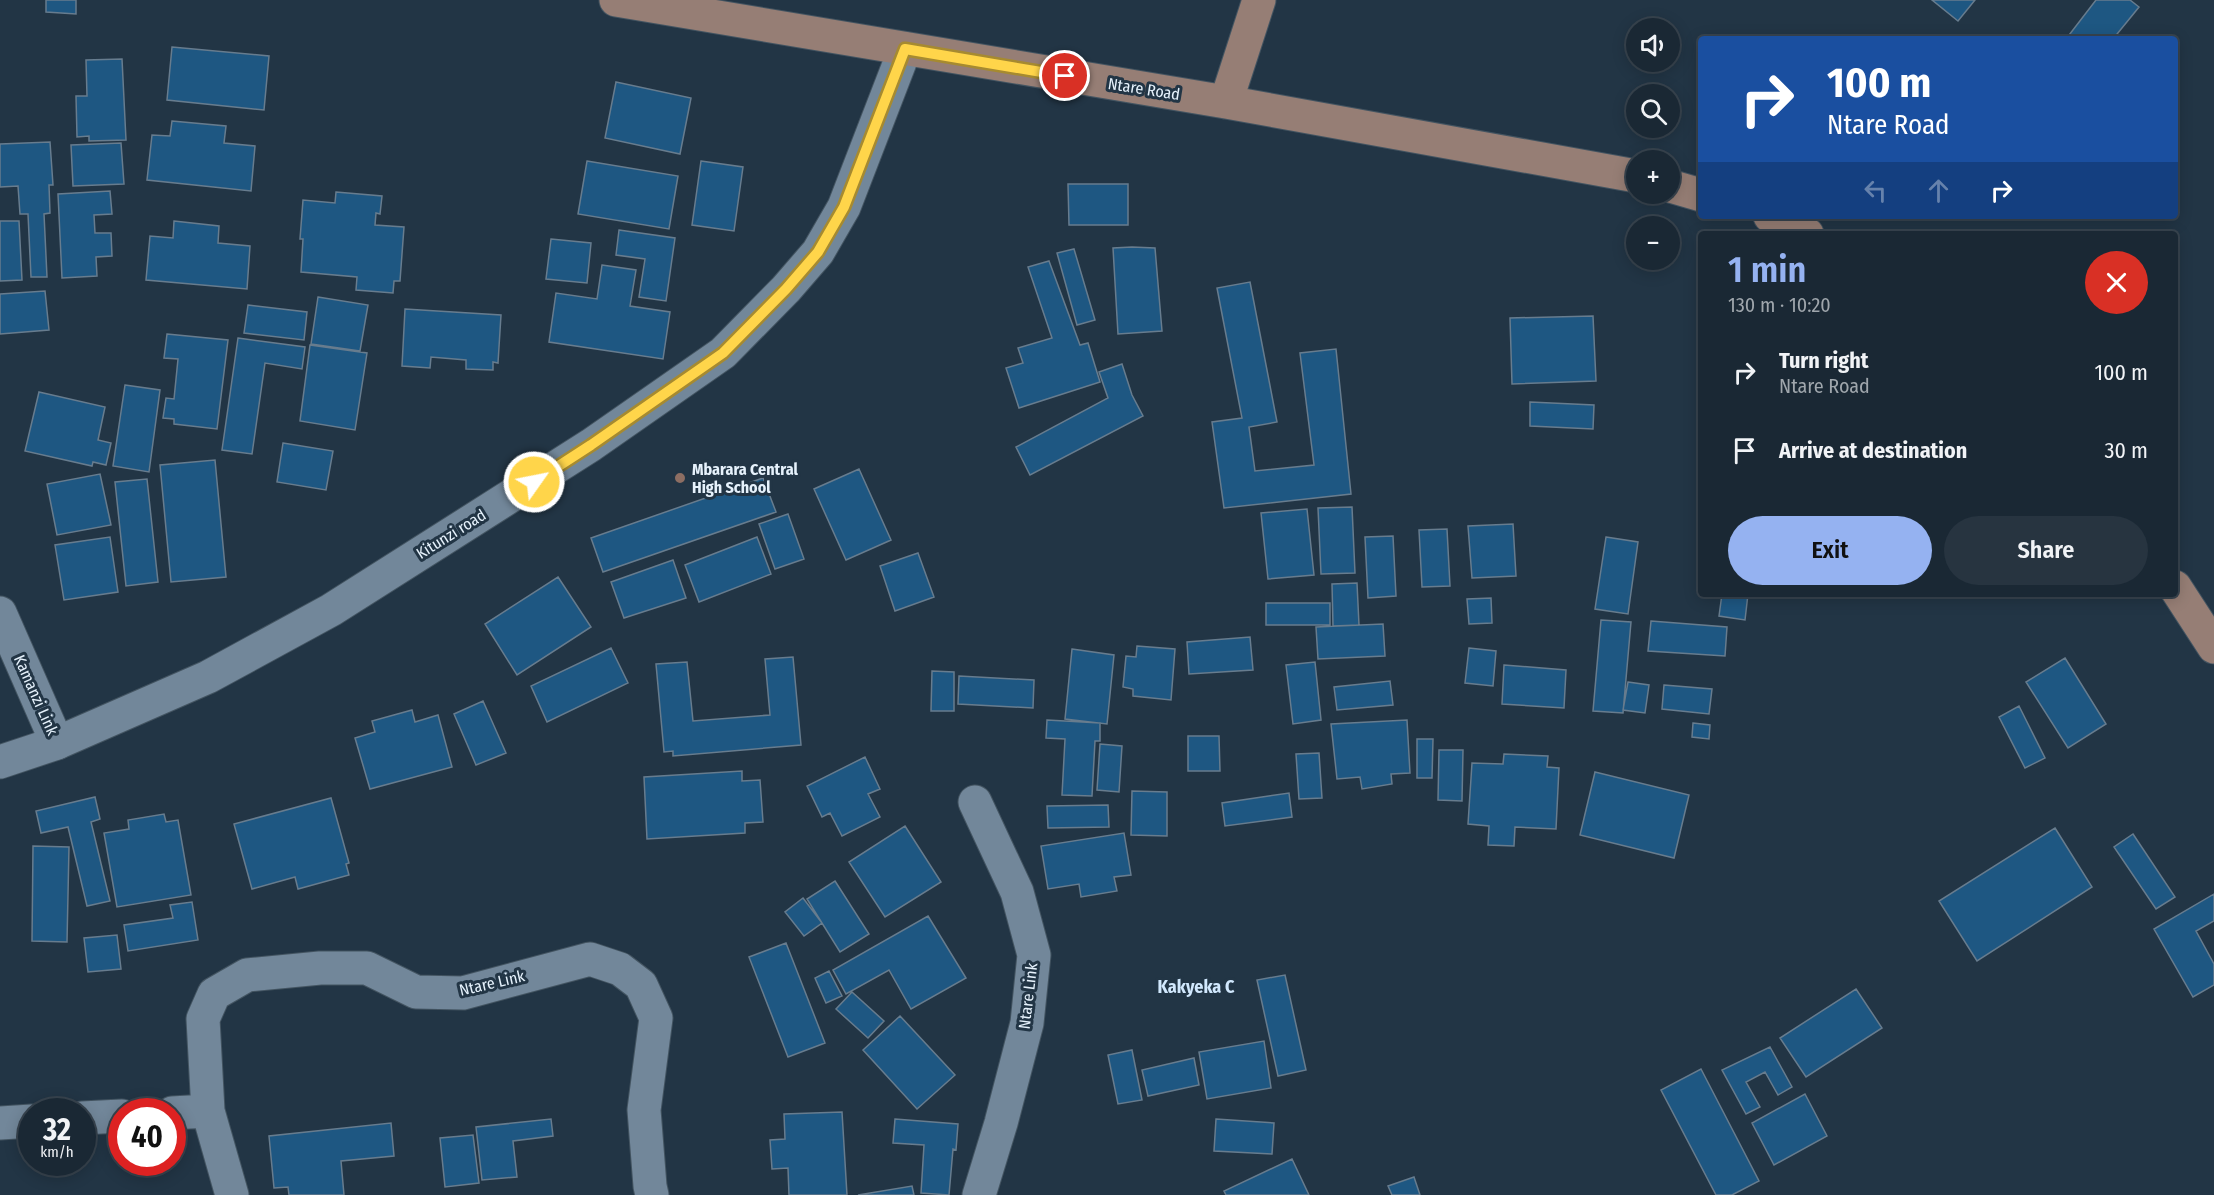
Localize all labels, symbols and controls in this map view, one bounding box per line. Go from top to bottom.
map controls [1626,18,1680,270]
button: sound [1626,18,1680,72]
pin [1039,50,1090,101]
text: 100 m [1827,58,1931,108]
icon: arrive [1048,59,1081,92]
icon: right [1728,60,1806,138]
street label: Ntare Road [1107,74,1181,104]
button: search [1626,84,1680,138]
text: Ntare Road [1827,109,1950,141]
button: + [1626,150,1680,204]
icon: left [1859,174,1892,207]
icon: ahead [1922,174,1955,207]
icon: right [1985,174,2018,207]
button: − [1626,216,1680,270]
text: 1 min [1728,248,1806,292]
button: close [2085,251,2148,314]
text: 130 m · 10:20 [1728,293,1831,317]
text: Turn right [1779,347,1868,374]
icon: right [1728,356,1761,389]
text: 100 m [2094,359,2148,386]
text: Ntare Road [1779,374,1870,398]
icon: arrive [1728,434,1761,467]
text: Arrive at destination [1779,437,1967,464]
text: 30 m [2105,437,2148,464]
position arrow [502,450,566,514]
place label: Mbarara Central High School [692,460,798,497]
marker: Mbarara Central High School [673,471,687,485]
street label: Kitunzi road [413,505,489,563]
button: Exit [1728,516,1932,585]
button: Share [1944,516,2148,585]
street label: Kamanzi Link [10,652,62,739]
street label: Ntare Link [1015,961,1042,1030]
street label: Ntare Link [457,966,527,1000]
district label: Kakyeka C [1158,976,1235,998]
speed limit sign: 40 [108,1098,186,1176]
text: 32 [43,1112,71,1148]
text: km/h [40,1143,74,1161]

